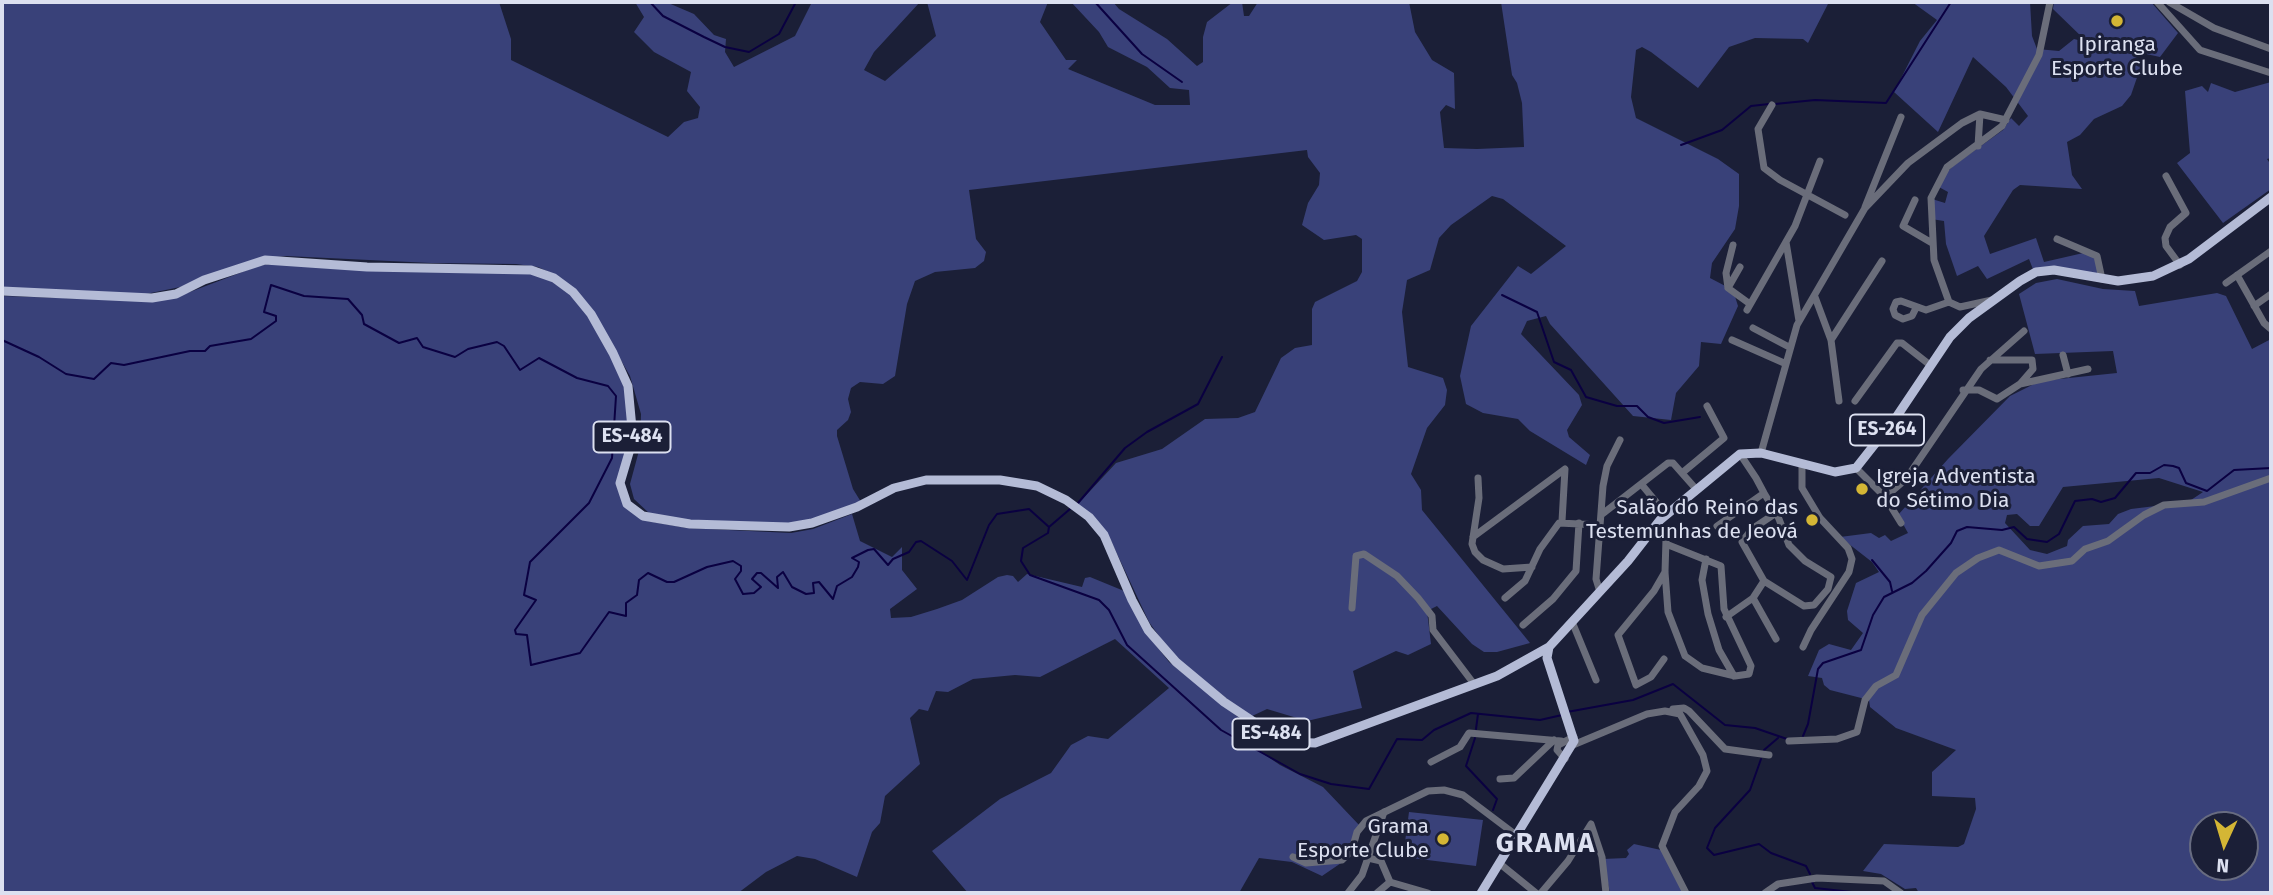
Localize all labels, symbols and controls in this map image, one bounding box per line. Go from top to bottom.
marker: Ipiranga Esporte Clube [2109,13,2125,29]
place label: Ipiranga Esporte Clube [2051,32,2183,82]
road number: ES-264 [1850,414,1924,446]
road number: ES-484 [594,422,670,452]
place label: Igreja Adventista do Sétimo Dia [1876,464,2036,514]
marker: Igreja Adventista do Sétimo Dia [1854,481,1870,497]
place label: Salão do Reino das Testemunhas de Jeová [1586,495,1798,545]
marker: Salão do Reino das Testemunhas de Jeová [1804,512,1820,528]
road number: ES-484 [1232,719,1310,750]
north arrow [2189,811,2259,881]
place label: Grama Esporte Clube [1297,814,1429,864]
district label: GRAMA [1496,827,1596,861]
marker: Grama Esporte Clube [1435,831,1451,847]
text: N [2216,854,2230,877]

